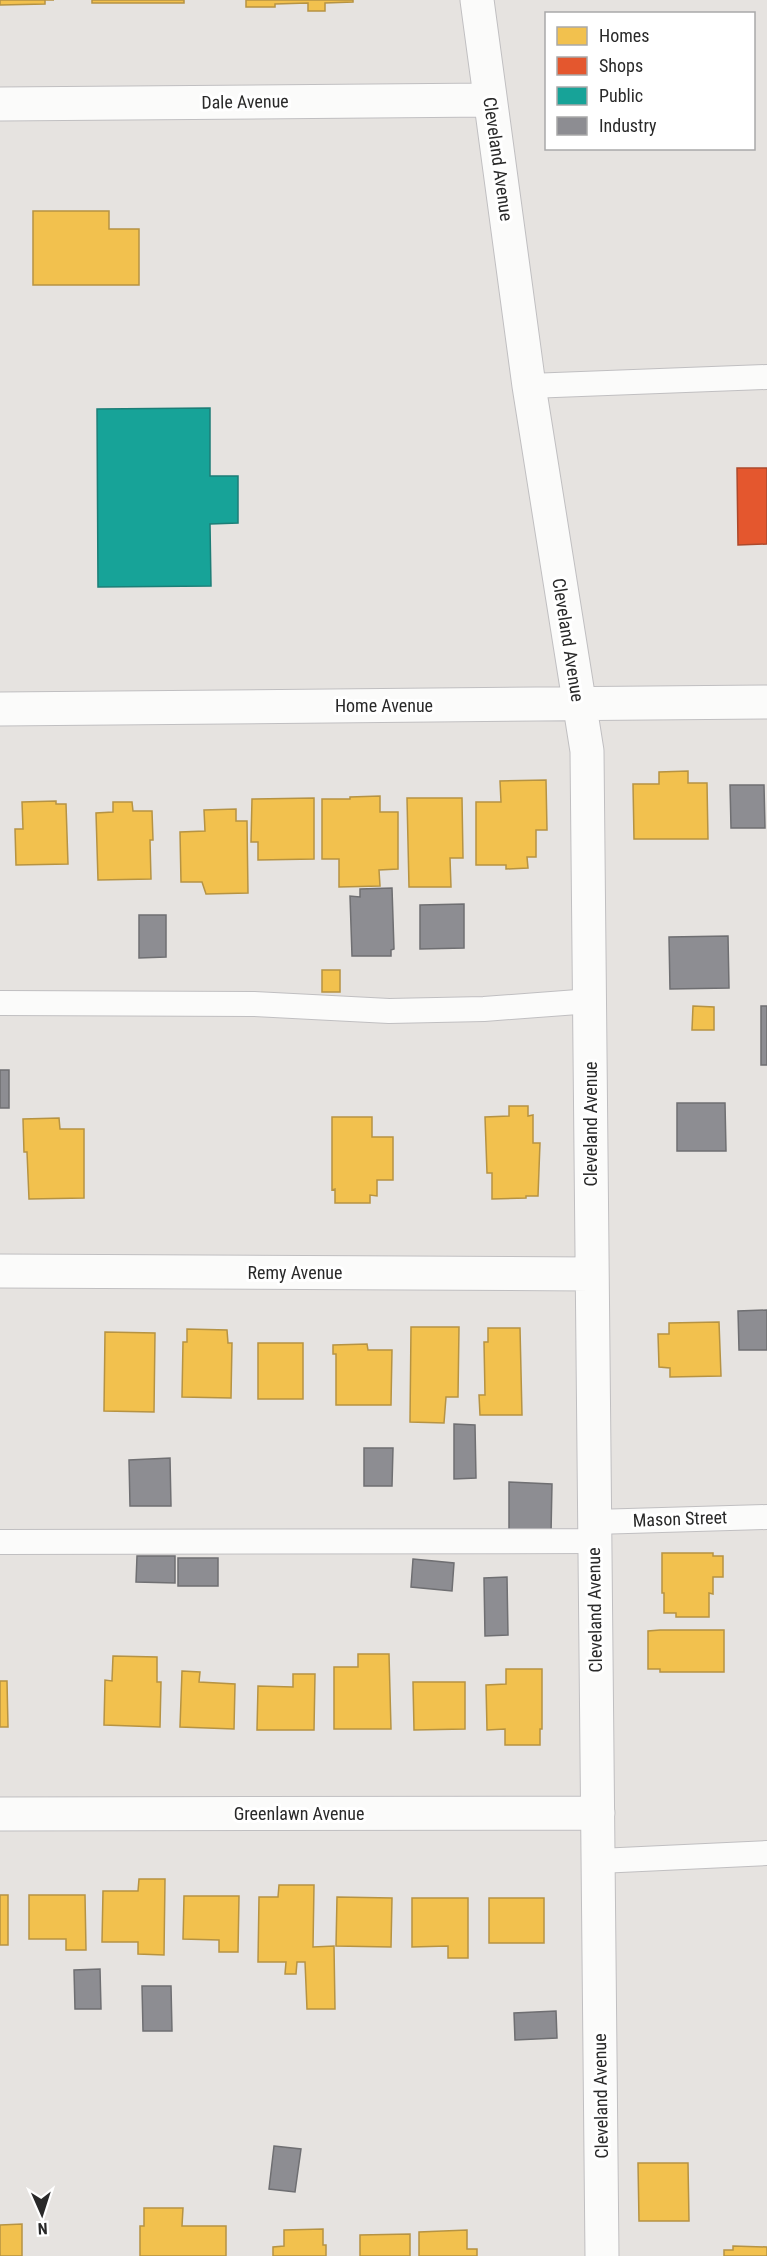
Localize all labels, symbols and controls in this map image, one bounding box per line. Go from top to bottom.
legend [545,12,755,150]
text: Homes [599,25,649,46]
text: Shops [599,55,643,76]
text: Public [599,85,643,106]
street label: Dale Avenue [201,90,289,113]
street label: Cleveland Avenue [479,96,518,222]
text: Industry [599,115,657,136]
street label: Cleveland Avenue [548,577,589,703]
street label: Home Avenue [335,695,433,716]
street label: Cleveland Avenue [580,1061,601,1187]
street label: Remy Avenue [248,1262,343,1283]
street label: Mason Street [632,1506,728,1531]
street label: Cleveland Avenue [583,1547,606,1673]
street label: Greenlawn Avenue [234,1803,364,1824]
street label: Cleveland Avenue [589,2033,612,2159]
north arrow [12,2184,72,2244]
text: N [37,2219,48,2238]

